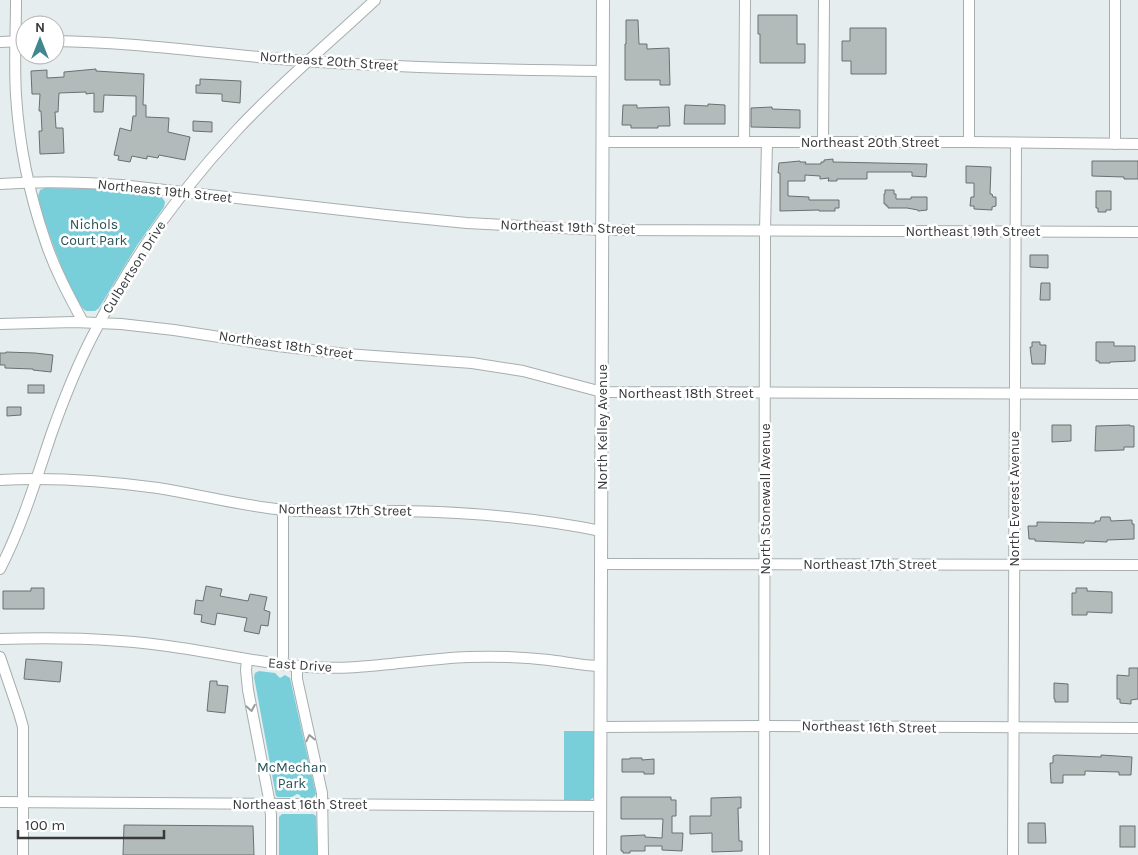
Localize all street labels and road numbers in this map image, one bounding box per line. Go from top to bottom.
street label: Northeast 20th Street [259,48,399,74]
street label: Northeast 20th Street [801,134,939,151]
street label: Northeast 19th Street [97,175,233,207]
street label: Northeast 19th Street [500,216,636,238]
street label: Culbertson Drive [99,217,169,317]
street label: Northeast 19th Street [905,223,1041,240]
street label: Northeast 18th Street [218,327,354,363]
street label: North Kelley Avenue [594,364,611,490]
street label: Northeast 18th Street [618,385,754,402]
street label: North Stonewall Avenue [757,423,774,575]
street label: North Everest Avenue [1006,431,1023,567]
street label: Northeast 17th Street [278,500,412,520]
street label: Northeast 17th Street [803,556,937,573]
street label: East Drive [267,654,333,676]
street label: Northeast 16th Street [801,717,937,737]
street label: Northeast 16th Street [233,796,367,813]

